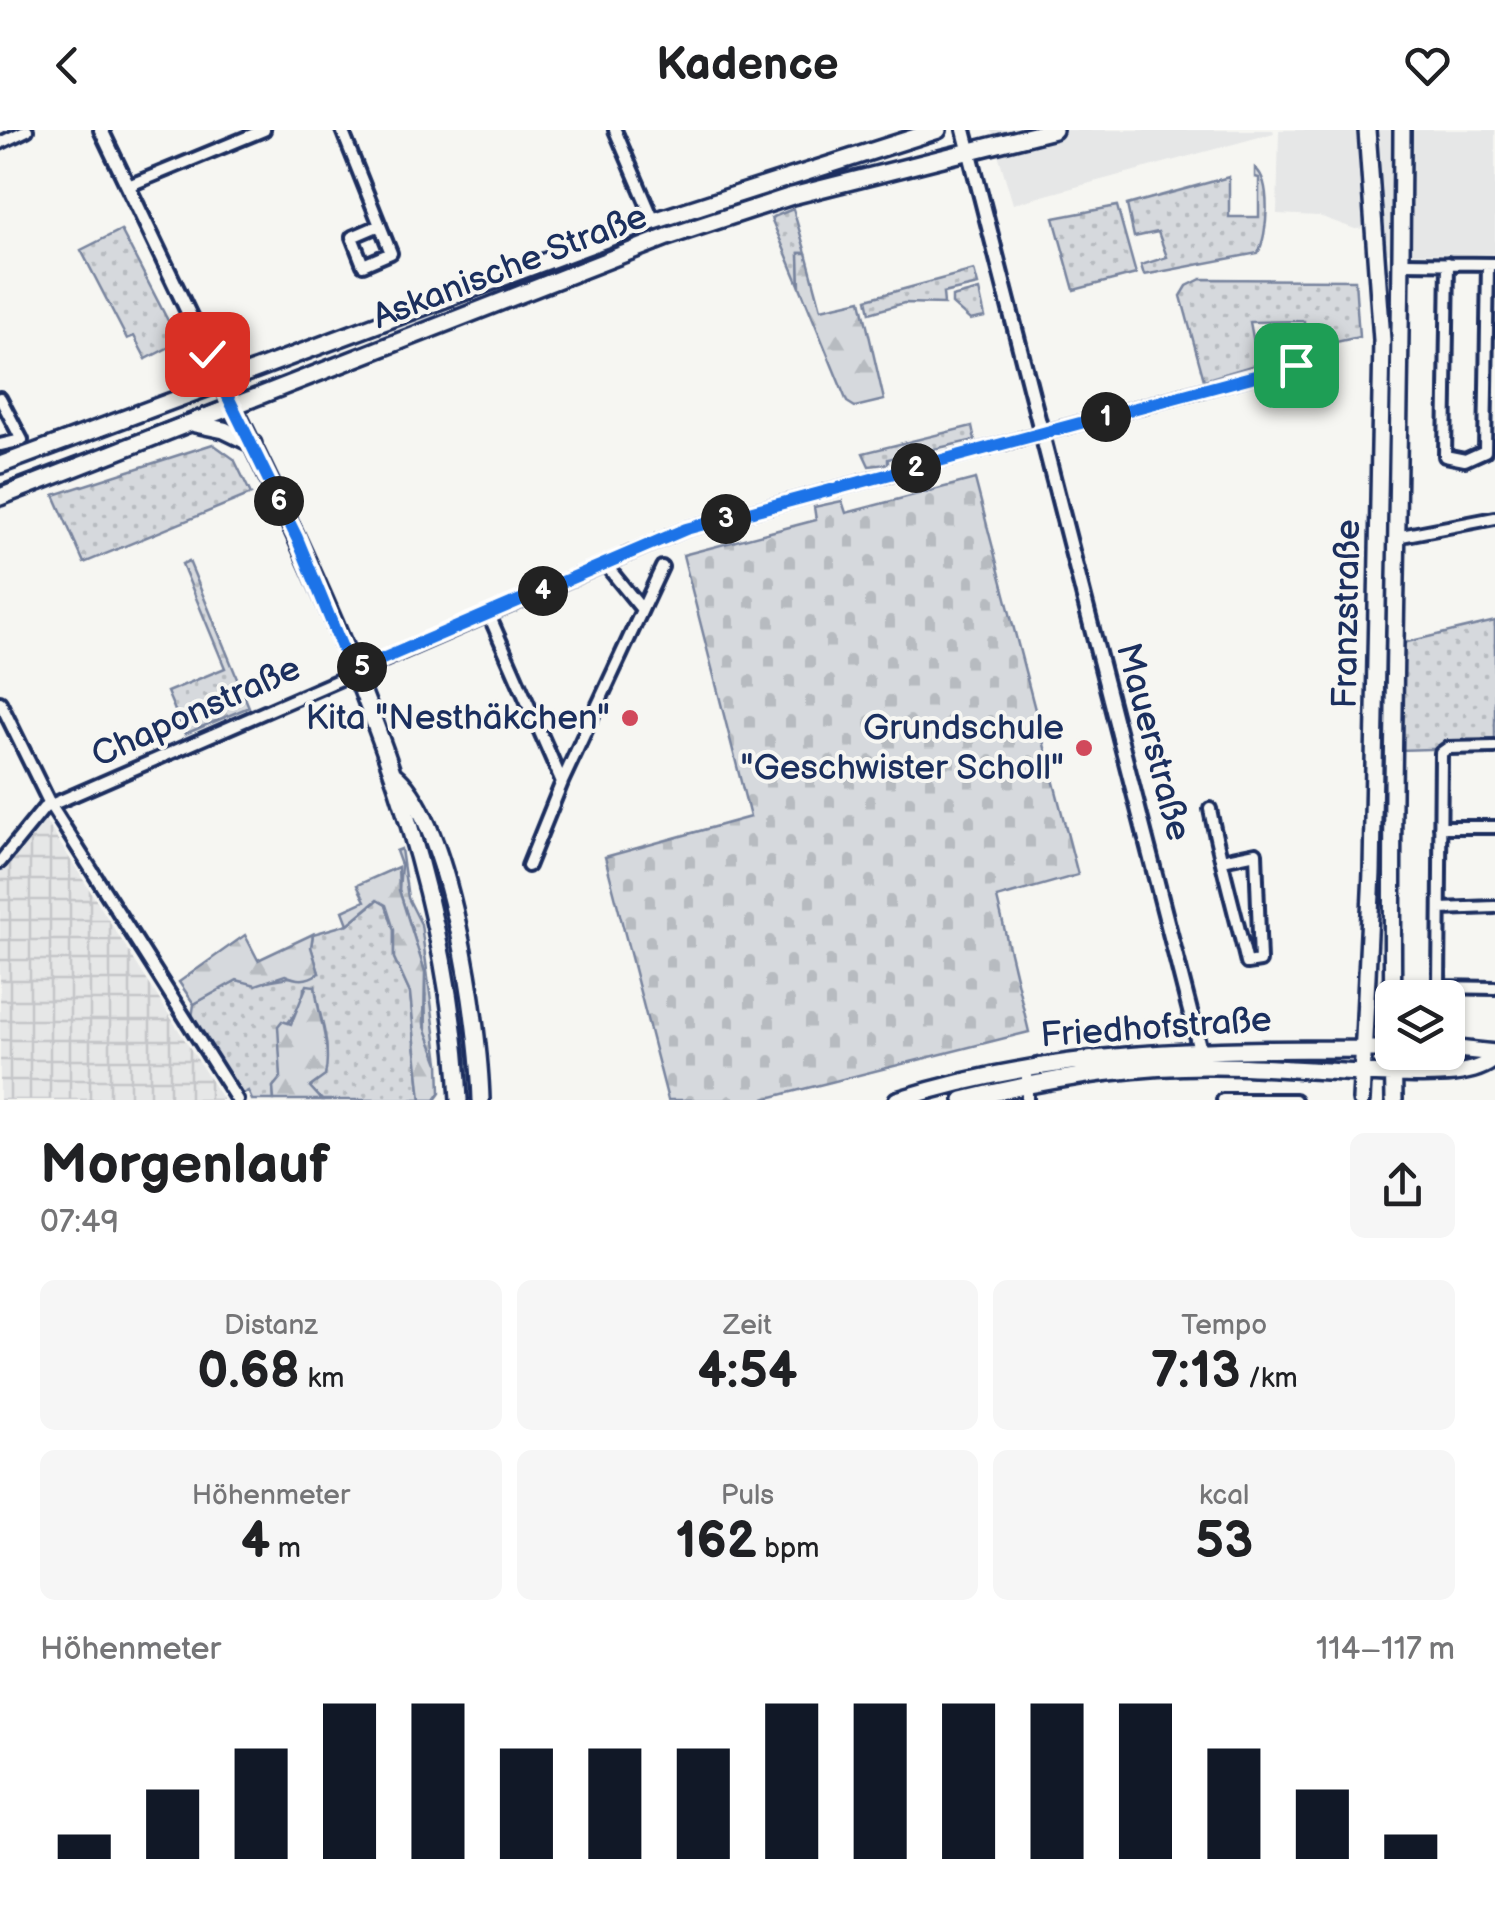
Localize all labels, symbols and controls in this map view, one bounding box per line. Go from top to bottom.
icon: back [40,38,95,93]
text: Kadence [656,38,839,93]
icon: heart [1400,38,1455,93]
street label: Askanische Straße [367,195,653,339]
pin [165,312,250,397]
pin [1254,323,1339,408]
icon: check [180,327,235,382]
icon: arrive [1269,338,1324,393]
pin: 1 [1081,392,1131,442]
text: 1 [1100,400,1112,433]
pin: 2 [891,443,941,493]
text: 2 [908,451,924,484]
pin: 6 [254,476,304,526]
text: 6 [271,484,287,517]
pin: 3 [701,494,751,544]
text: 3 [718,502,734,535]
street label: Franzstraße [1324,519,1370,709]
pin: 4 [518,566,568,616]
text: 4 [535,574,551,607]
street label: Mauerstraße [1106,638,1200,846]
pin: 5 [337,642,387,692]
street label: Chaponstraße [85,647,307,777]
text: 5 [354,650,370,683]
place label: Kita "Nesthäkchen" [306,697,610,740]
marker: Kita "Nesthäkchen" [619,707,641,729]
place label: Grundschule "Geschwister Scholl" [740,707,1064,790]
marker: Grundschule "Geschwister Scholl" [1073,737,1095,759]
map controls [1375,980,1465,1070]
button: layers [1375,980,1465,1070]
street label: Friedhofstraße [1039,998,1273,1058]
text: Morgenlauf [40,1132,330,1199]
button: share [1350,1133,1455,1238]
text: 07:49 [40,1203,119,1242]
text: Distanz [224,1309,318,1342]
text: Zeit [723,1309,772,1342]
text: Tempo [1181,1309,1267,1342]
text: 0.68 [197,1342,300,1402]
text: 4:54 [698,1342,797,1402]
text: 7:13 [1151,1342,1241,1402]
text: km [300,1362,344,1395]
text: /km [1241,1362,1298,1395]
text: Höhenmeter [192,1479,350,1512]
text: Puls [721,1479,774,1512]
text: kcal [1199,1479,1249,1512]
text: 4 [241,1512,270,1572]
text: 162 [675,1512,757,1572]
text: 53 [1195,1512,1253,1572]
text: m [270,1532,301,1565]
text: bpm [757,1532,820,1565]
text: Höhenmeter [40,1630,221,1669]
text: 114–117 m [1316,1630,1455,1669]

